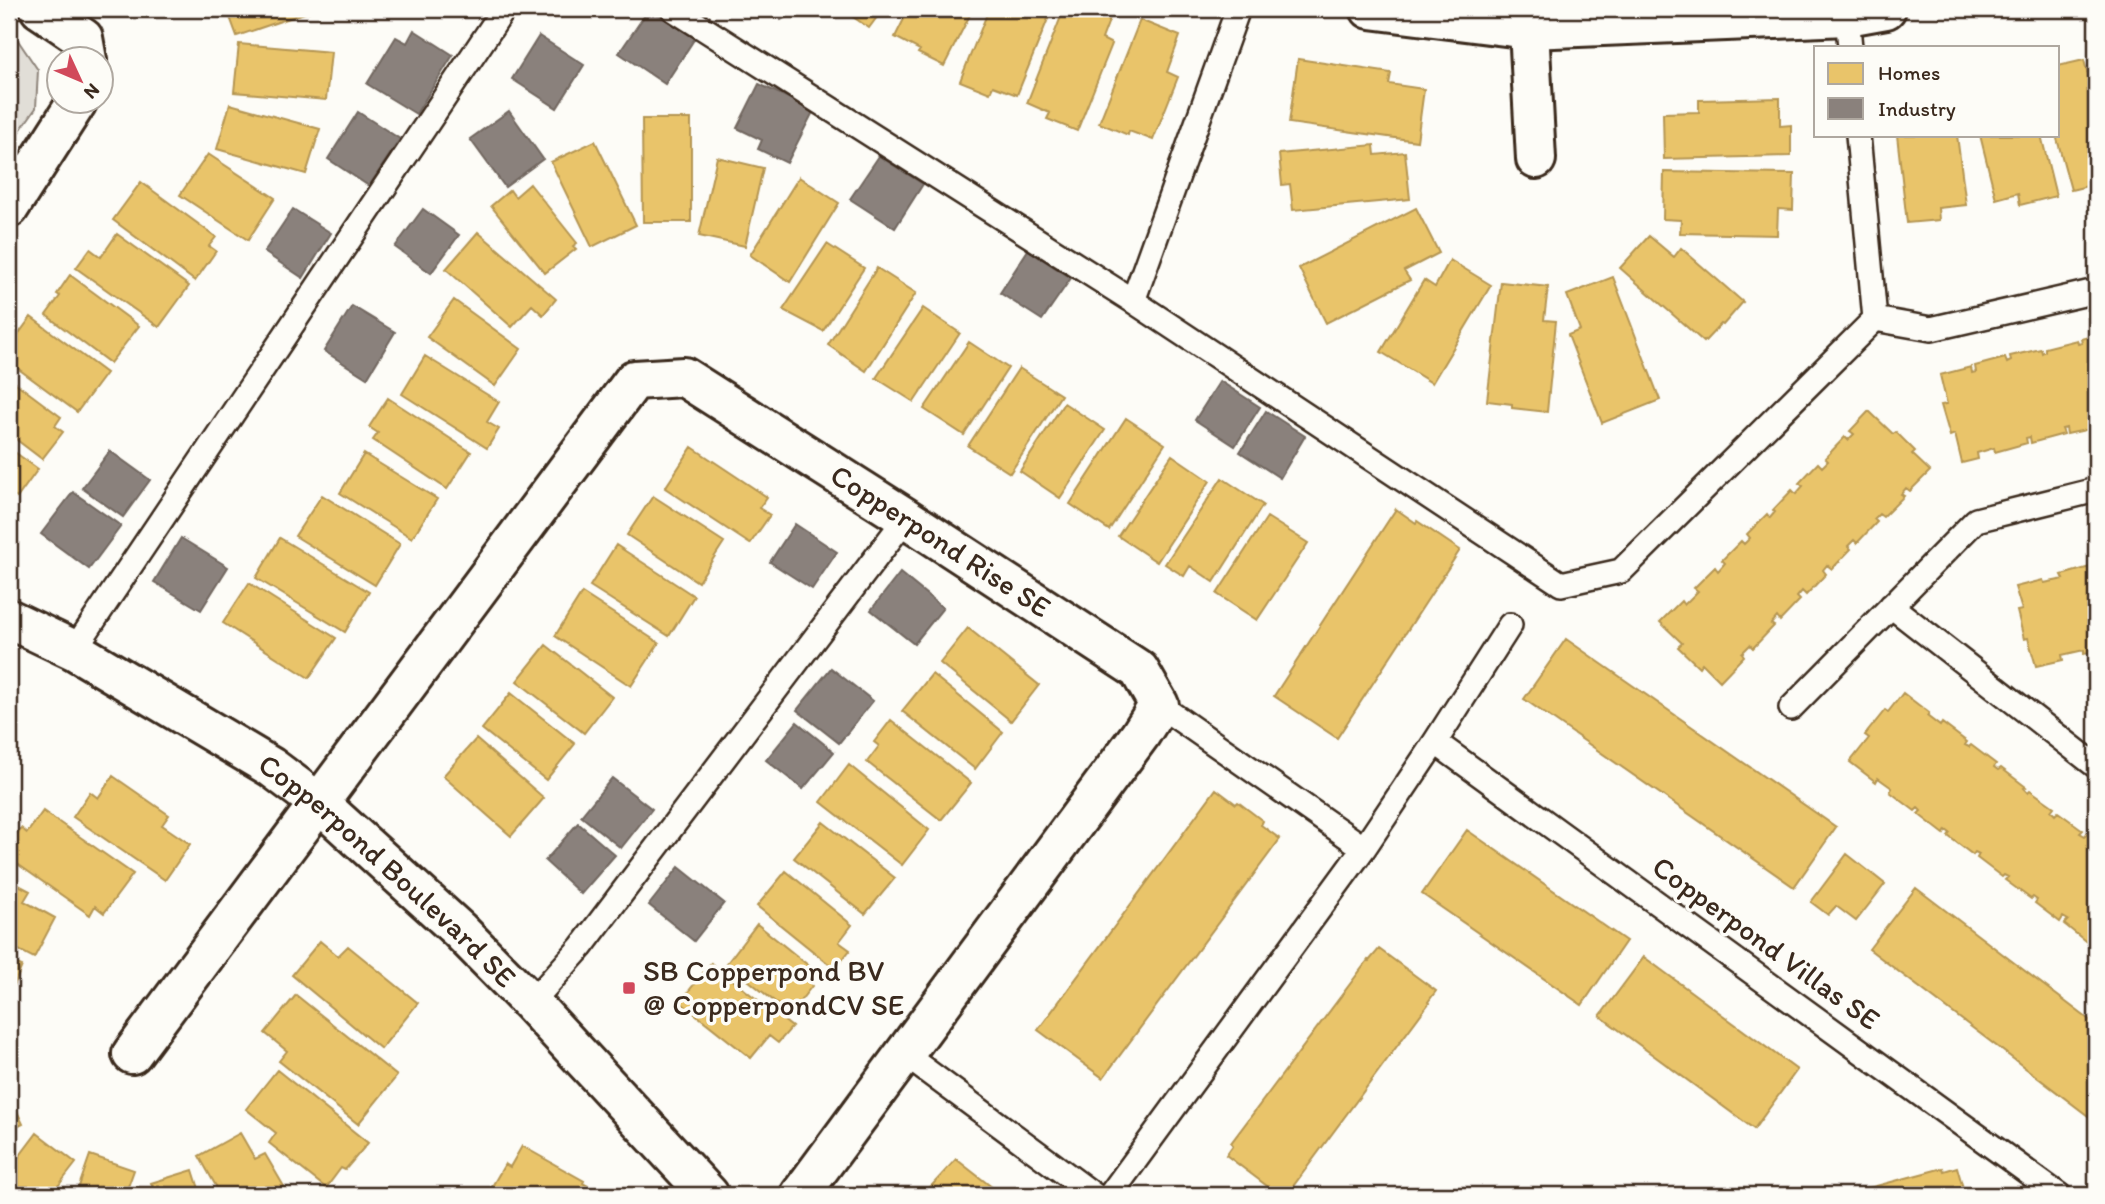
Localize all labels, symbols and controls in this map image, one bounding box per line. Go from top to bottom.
north arrow [46,46,116,116]
legend [1814,46,2060,136]
text: Homes [1878,60,1940,85]
text: N [79,79,105,104]
text: Industry [1878,96,1956,121]
street label: Copperpond Rise SE [824,456,1058,626]
street label: Copperpond Boulevard SE [252,745,524,995]
street label: Copperpond Villas SE [1645,848,1887,1038]
place label: SB Copperpond BV @ CopperpondCV SE [643,952,904,1023]
marker: SB Copperpond BV @ CopperpondCV SE [621,980,637,996]

